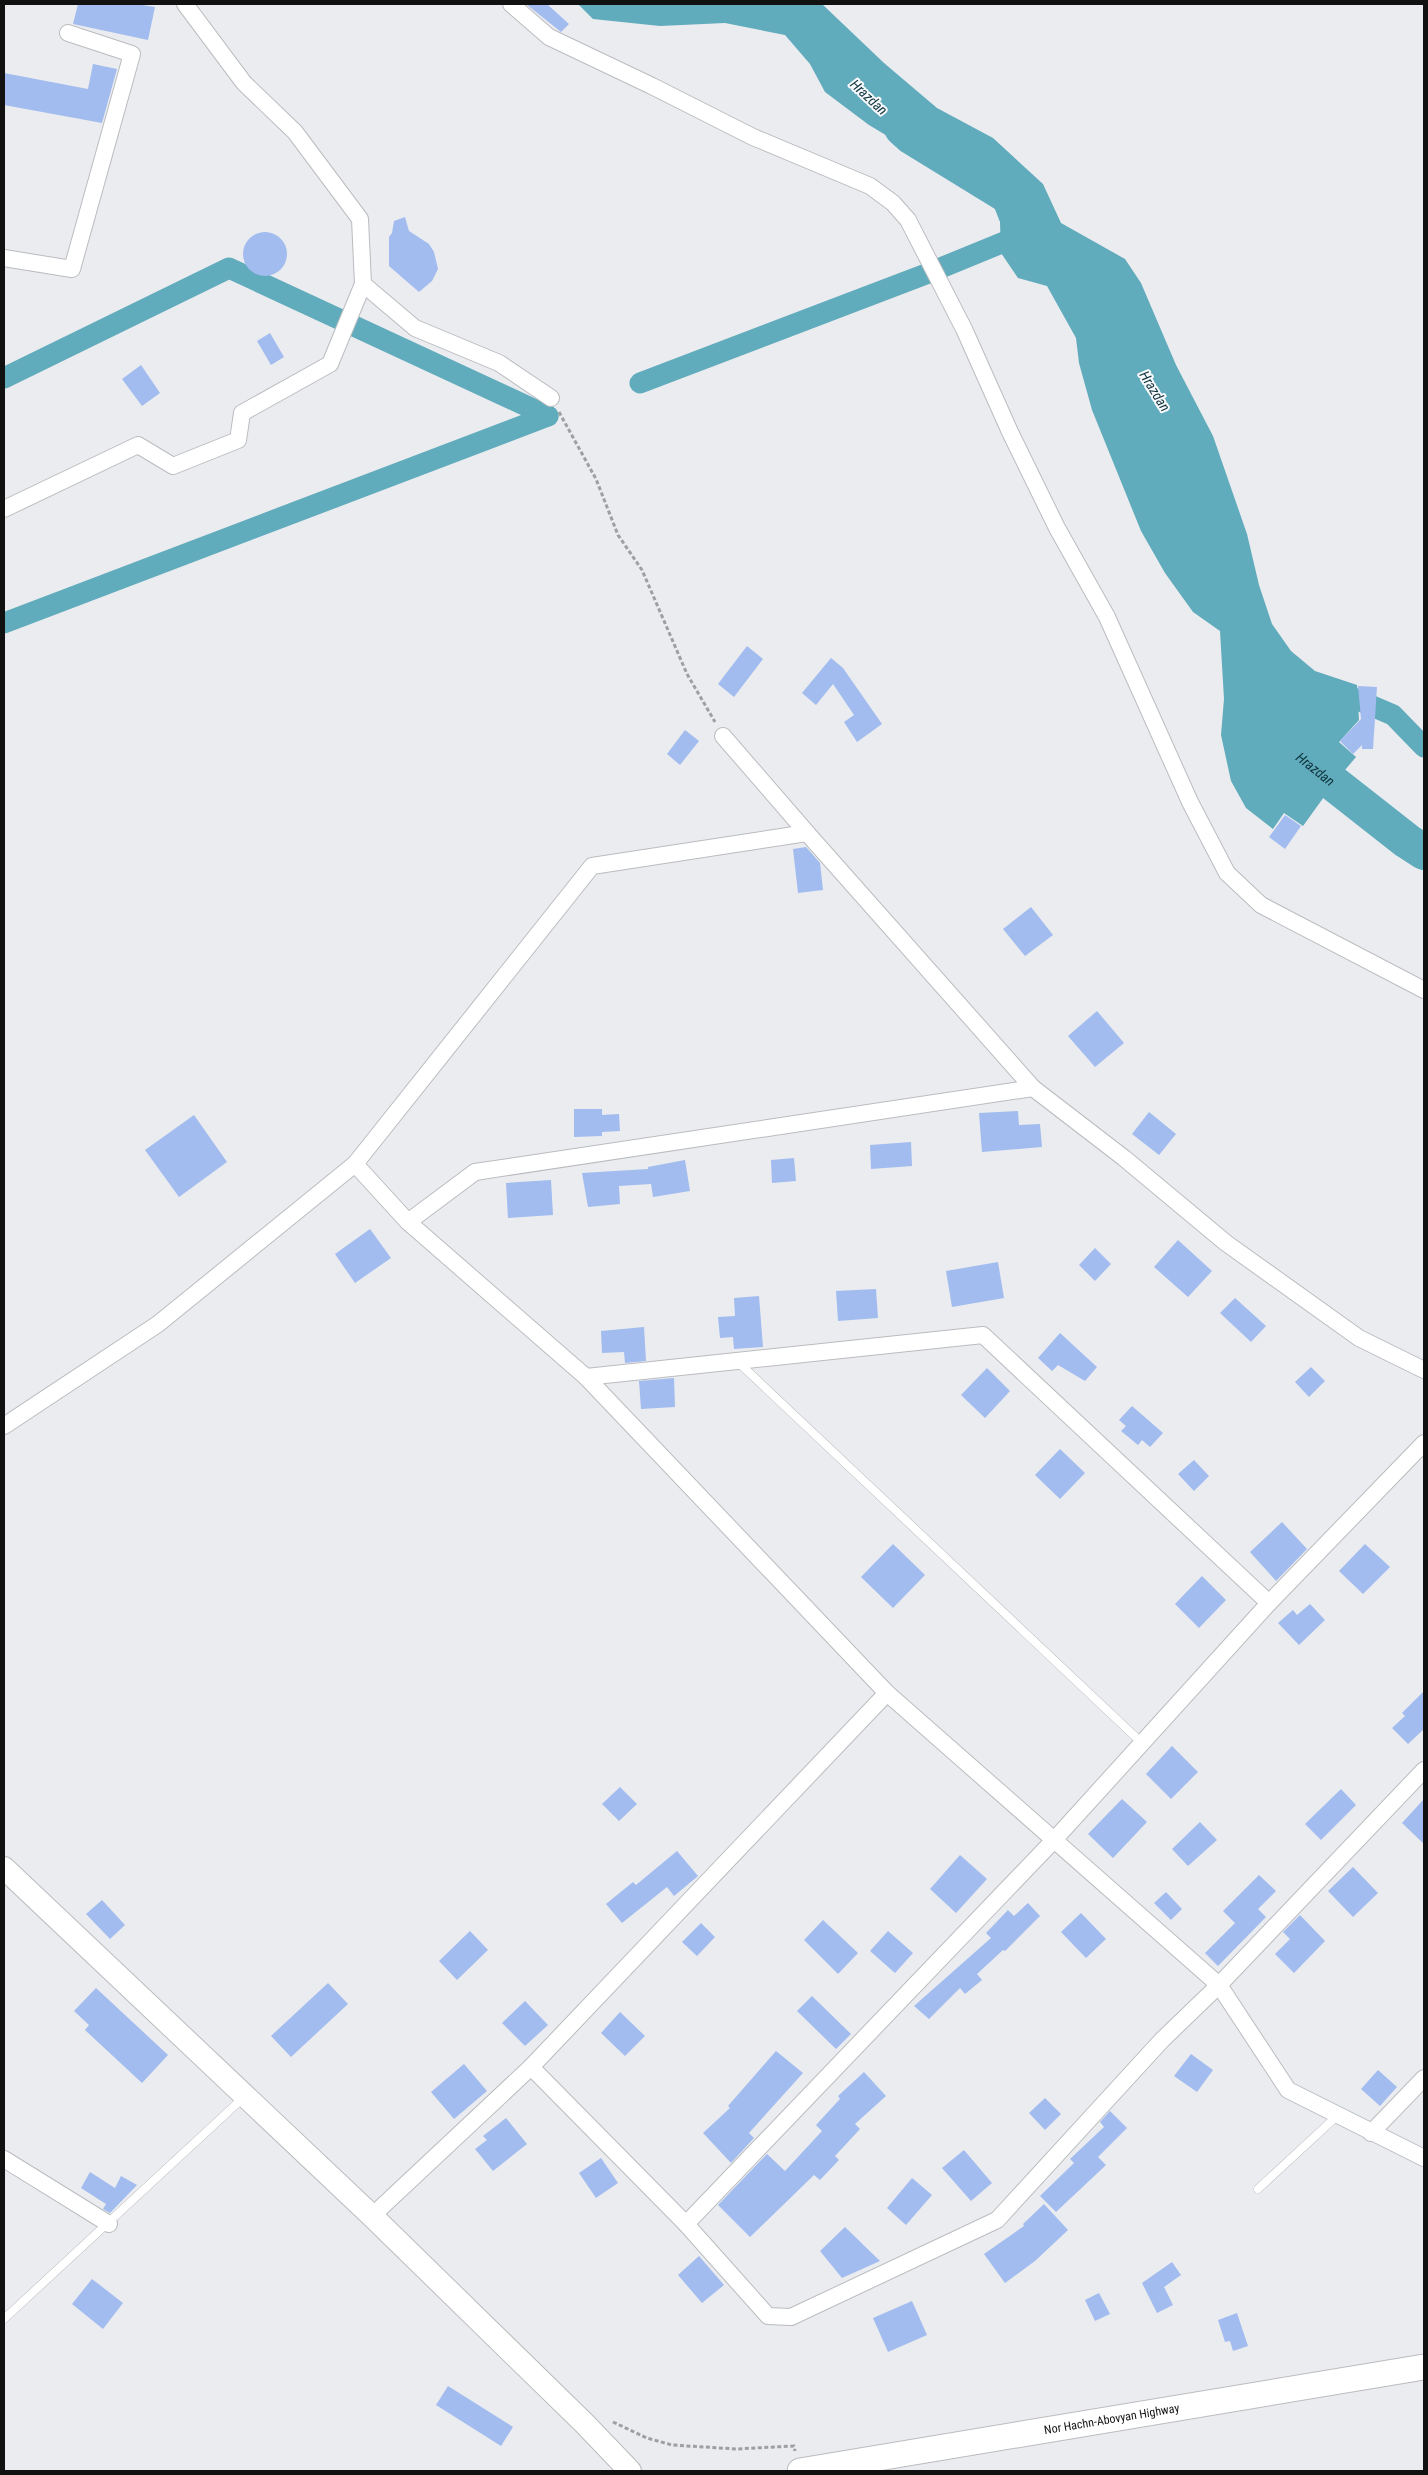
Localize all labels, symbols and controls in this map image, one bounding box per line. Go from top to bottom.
water label: Hrazdan [847,76,891,118]
water label: Hrazdan [1136,368,1174,414]
water label: Hrazdan [1293,749,1338,789]
street label: Nor Hachn-Abovyan Highway [1043,2401,1180,2437]

